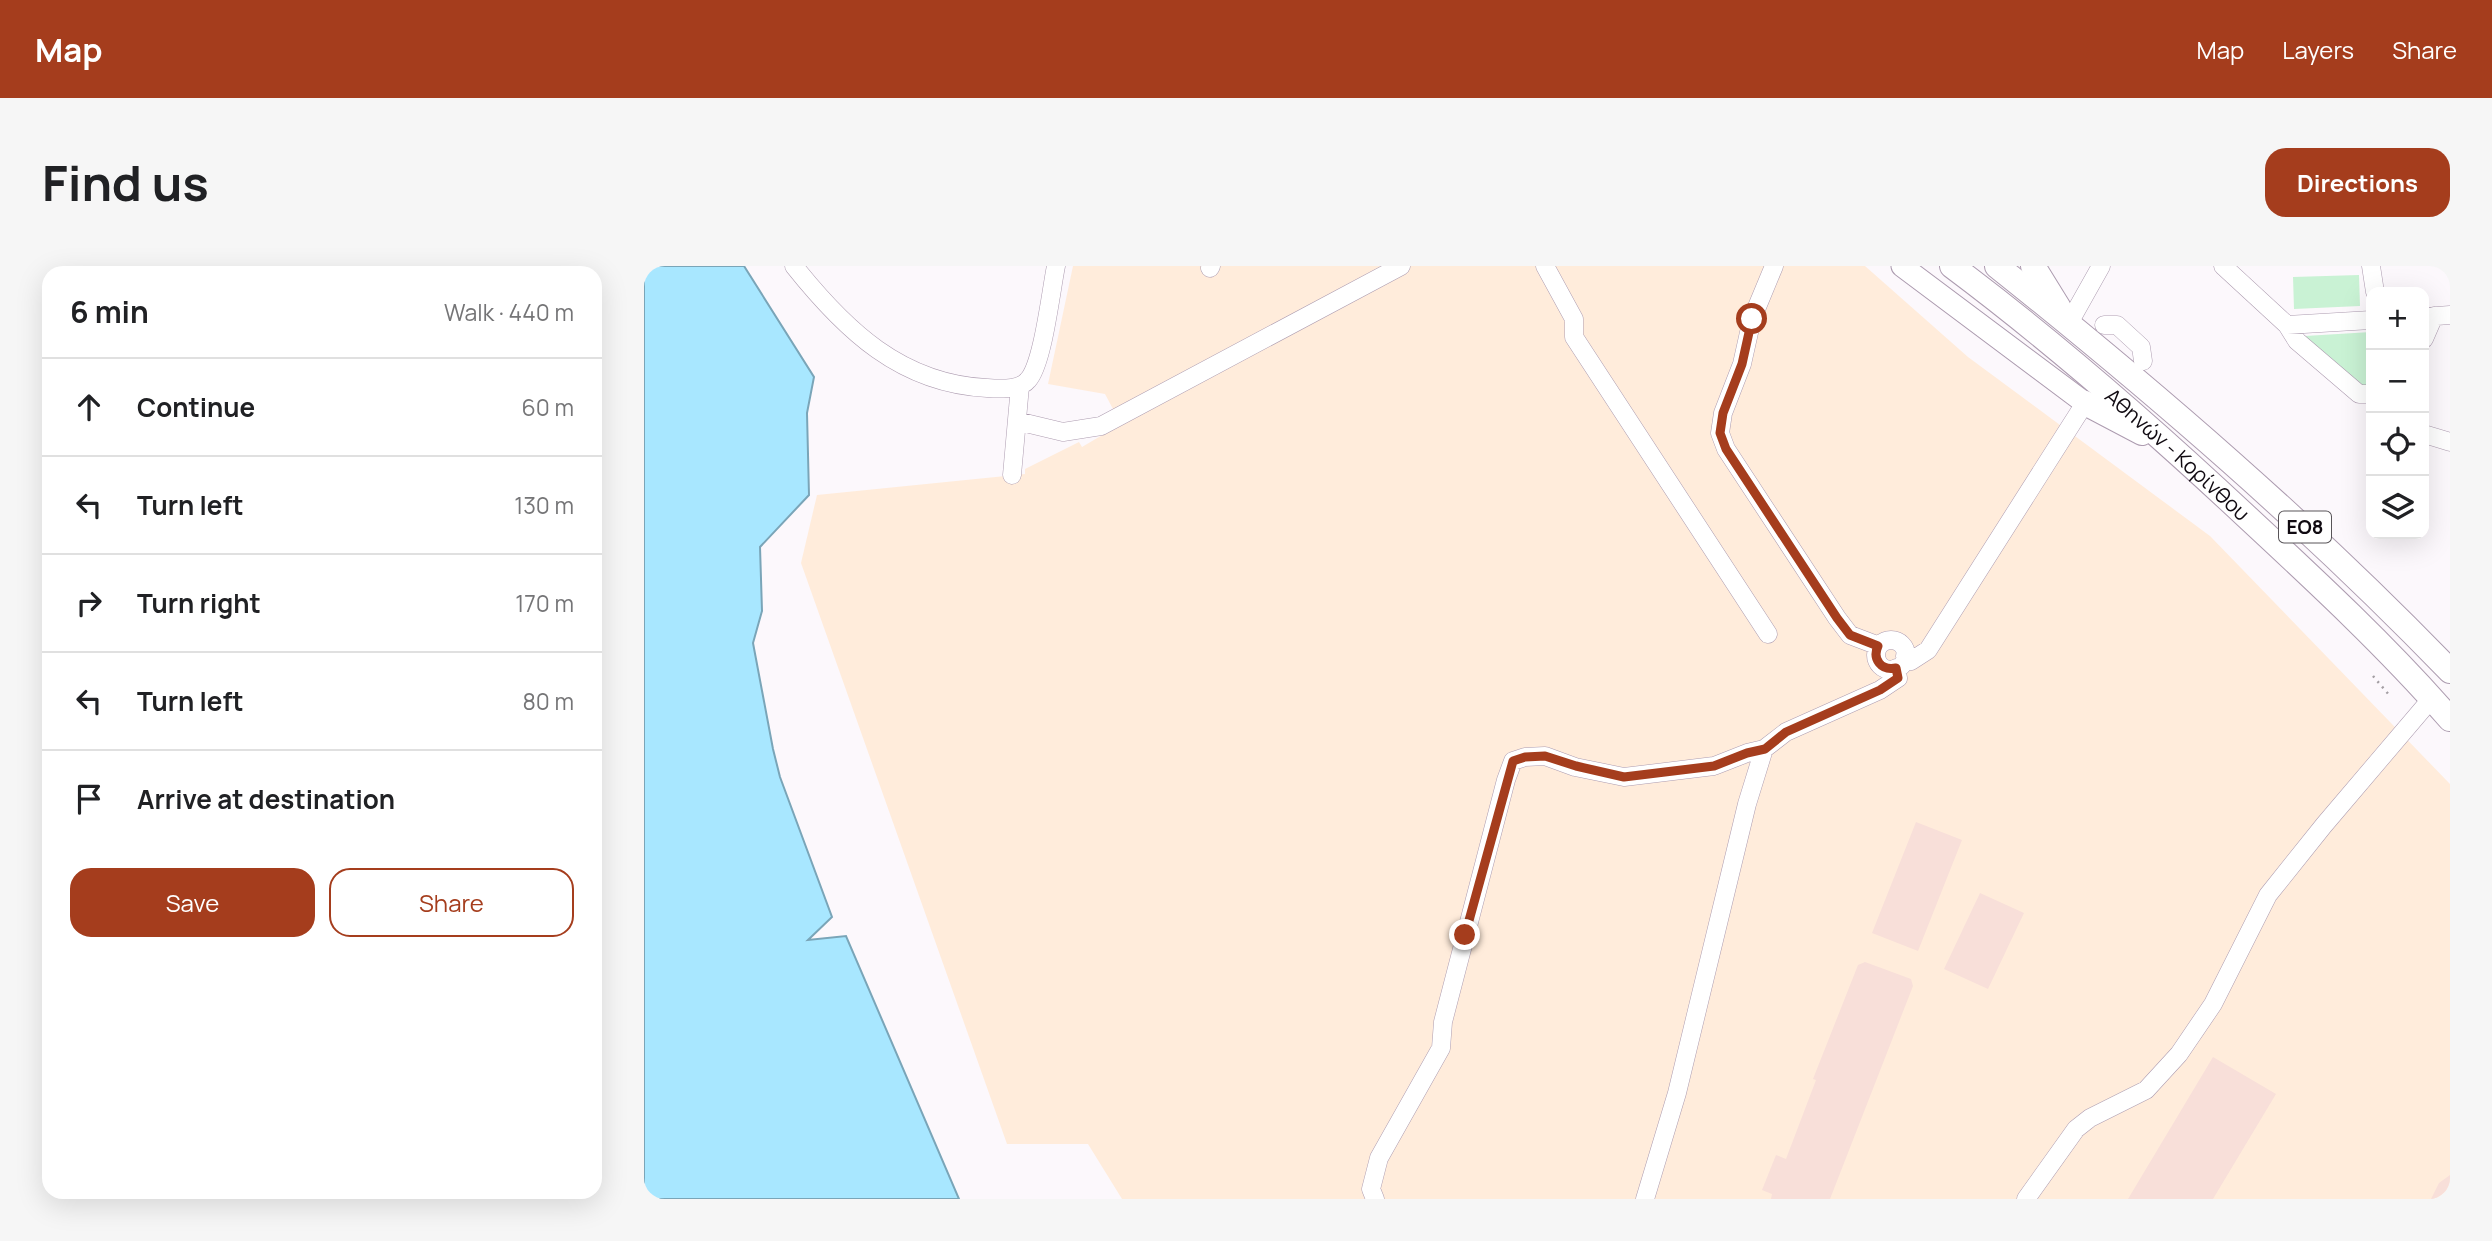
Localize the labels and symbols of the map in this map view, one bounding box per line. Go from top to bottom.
route start [1736,303,1767,334]
street label: Αθηνών - Κορίνθου [2099,382,2256,527]
road number: ΕΟ8 [2279,512,2331,542]
route end [1449,919,1480,950]

